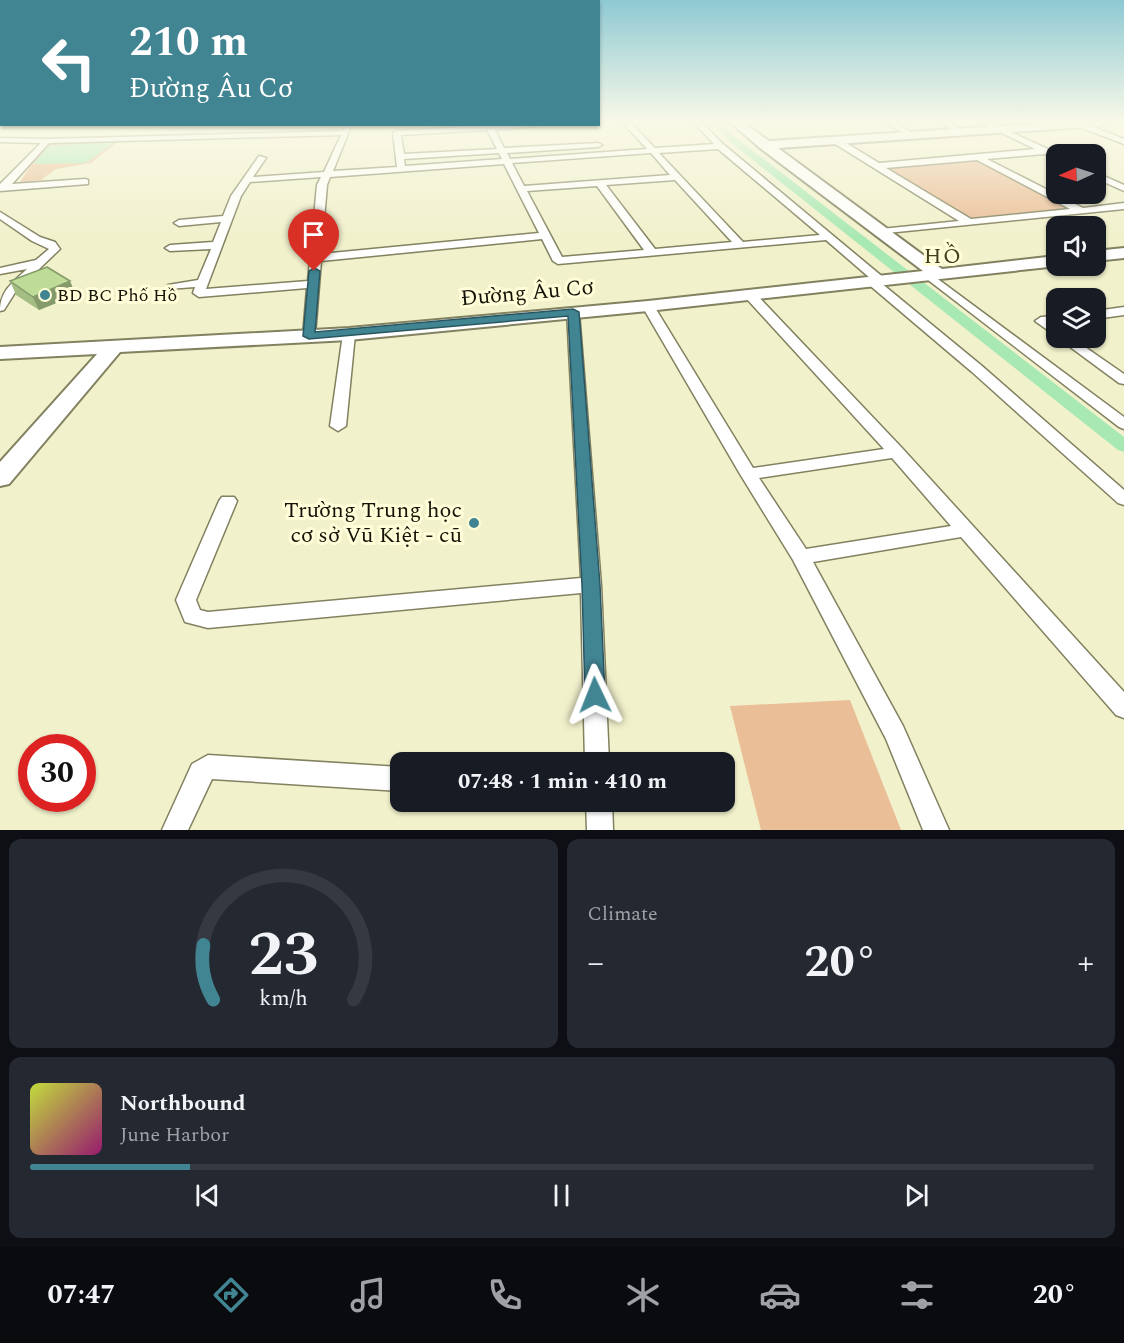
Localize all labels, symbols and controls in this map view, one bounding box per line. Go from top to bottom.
text: 210 m [129,11,248,74]
icon: left [30,24,108,102]
text: Đường Âu Cơ [129,68,293,110]
north arrow [1046,144,1106,204]
map controls [1046,144,1106,348]
pin [288,209,339,271]
button: sound [1046,216,1106,276]
icon: arrive [297,218,330,251]
district label: HỒ [924,240,962,273]
street label: Đường Âu Cơ [459,271,595,315]
place label: BD BC Phố Hồ [57,282,177,309]
marker: BD BC Phố Hồ [38,288,52,302]
button: layers [1046,288,1106,348]
place label: Trường Trung học cơ sở Vũ Kiệt - cũ [284,494,462,552]
marker: Trường Trung học cơ sở Vũ Kiệt - cũ [467,516,481,530]
position arrow [563,663,627,727]
speed limit sign: 30 [18,734,96,812]
text: 07:48 · 1 min · 410 m [458,765,667,798]
text: Climate [588,899,658,929]
text: 23 [248,908,318,1003]
text: 20° [804,928,877,997]
text: − [588,938,604,988]
text: + [1078,938,1094,988]
text: km/h [259,983,307,1016]
text: Northbound [120,1087,246,1120]
text: June Harbor [120,1120,229,1150]
icon: previous [191,1179,224,1212]
icon: pause [545,1179,578,1212]
icon: next [900,1179,933,1212]
text: 07:47 [48,1274,115,1316]
icon: directions [210,1274,252,1316]
icon: music [347,1274,389,1316]
icon: phone [484,1274,526,1316]
icon: climate [622,1274,664,1316]
icon: car [759,1274,801,1316]
icon: filters [896,1274,938,1316]
text: 20° [1033,1274,1076,1316]

